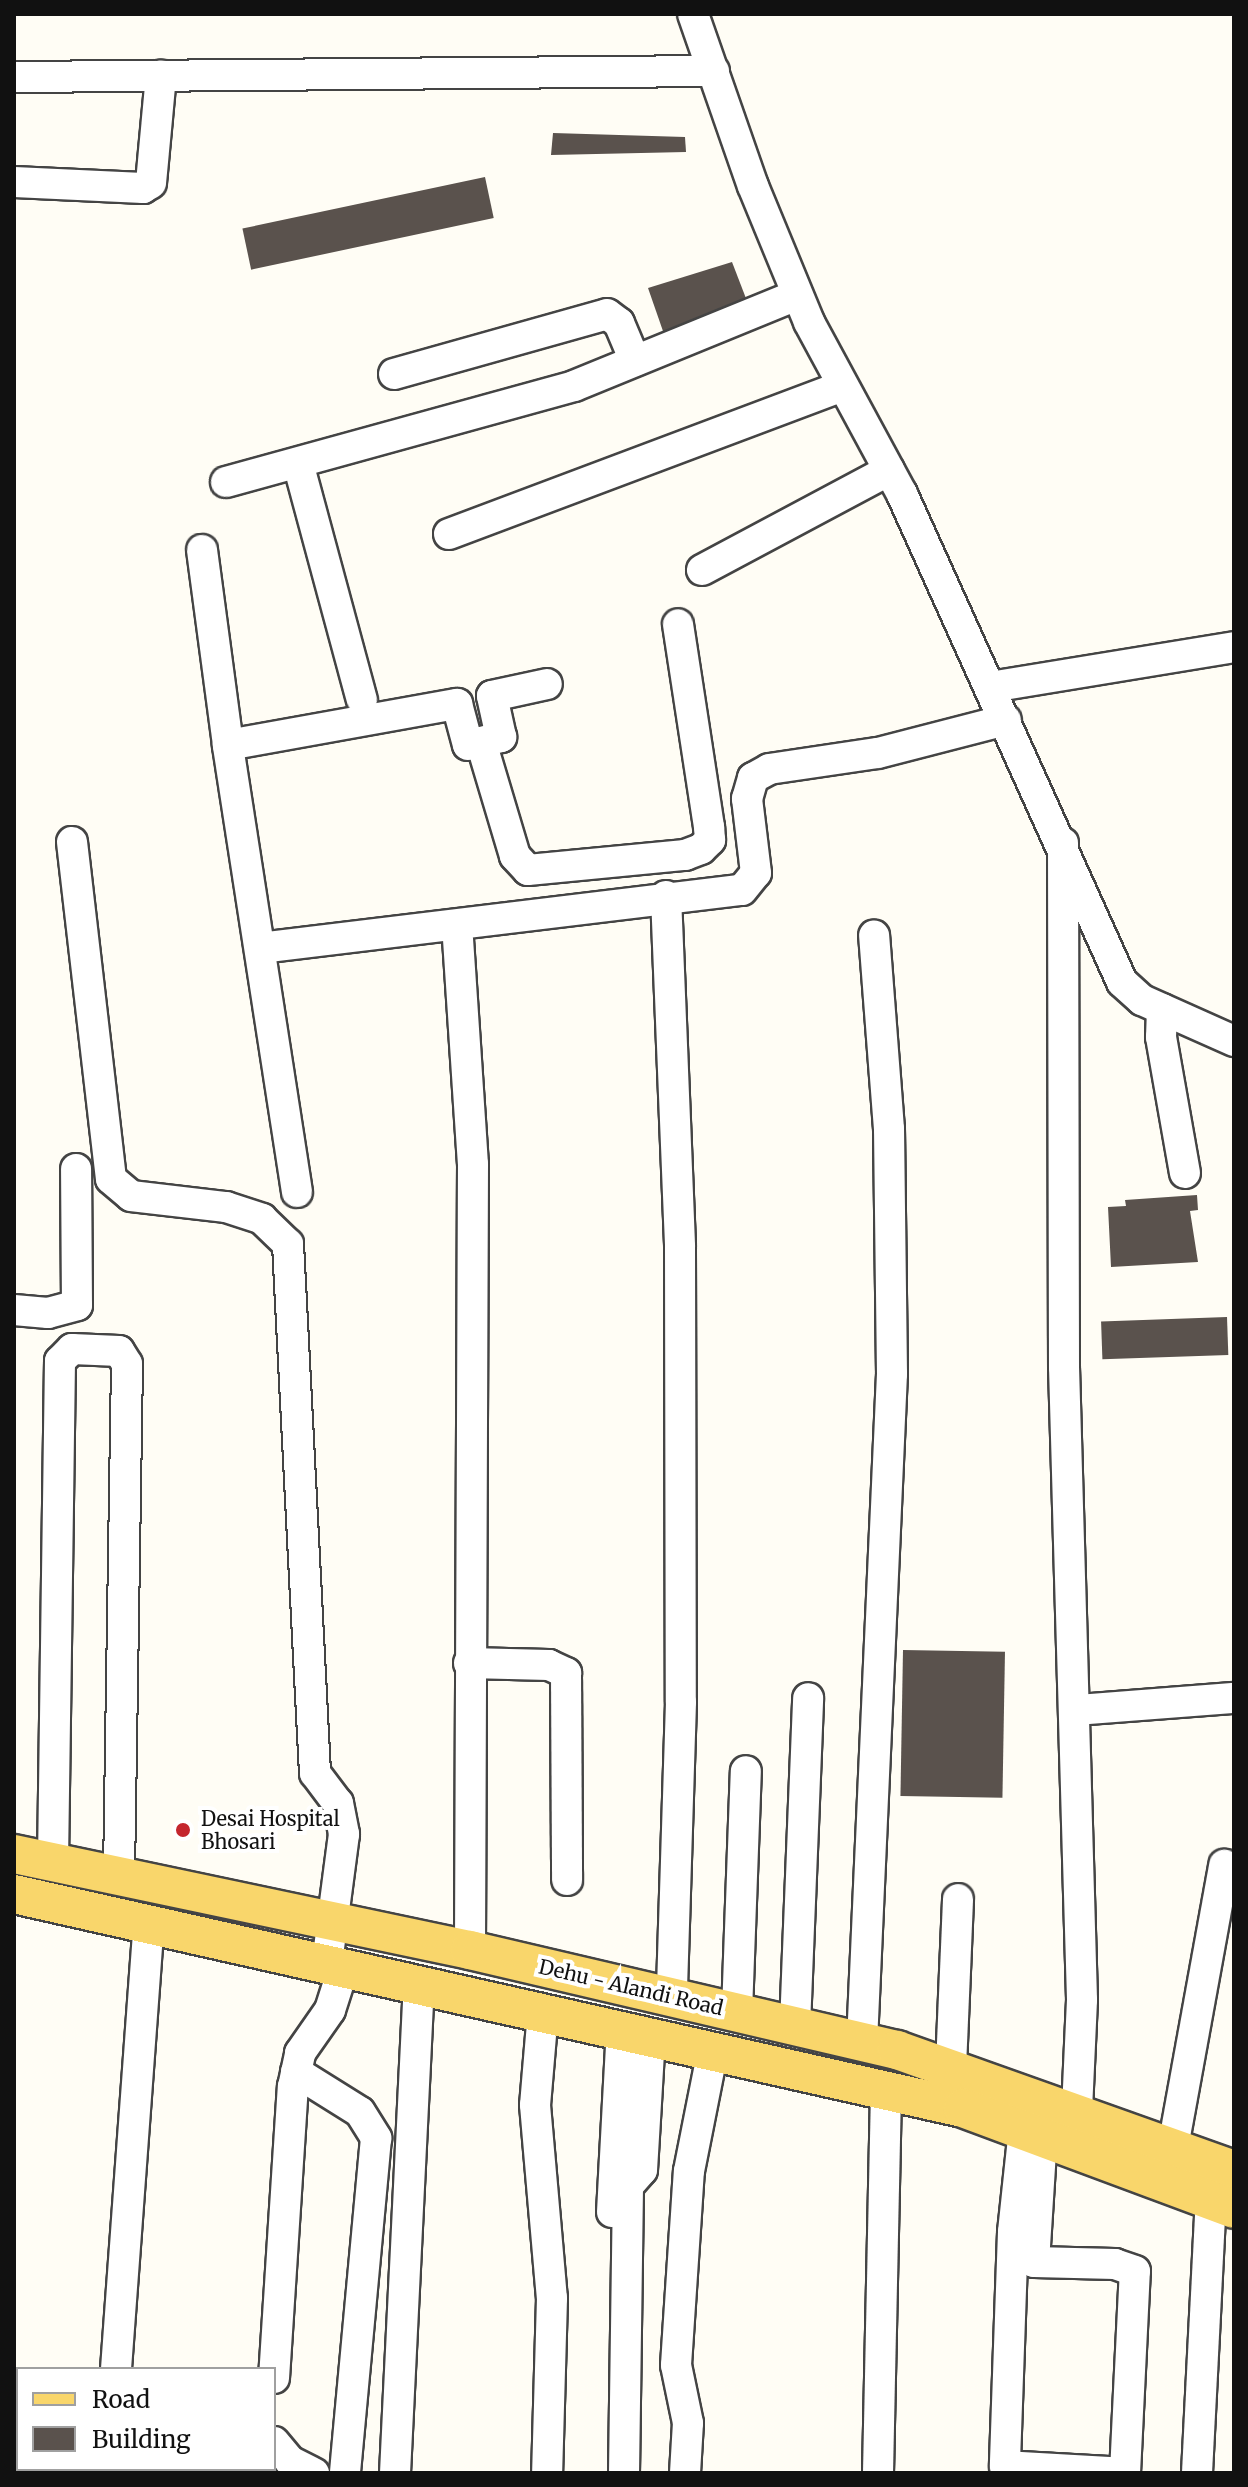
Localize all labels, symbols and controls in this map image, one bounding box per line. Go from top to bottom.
place label: Desai Hospital Bhosari [201,1806,340,1853]
marker: Desai Hospital Bhosari [172,1819,194,1841]
street label: Dehu - Alandi Road [536,1954,726,2020]
legend [16,2367,276,2471]
text: Road [92,2384,150,2415]
text: Building [92,2424,191,2455]

